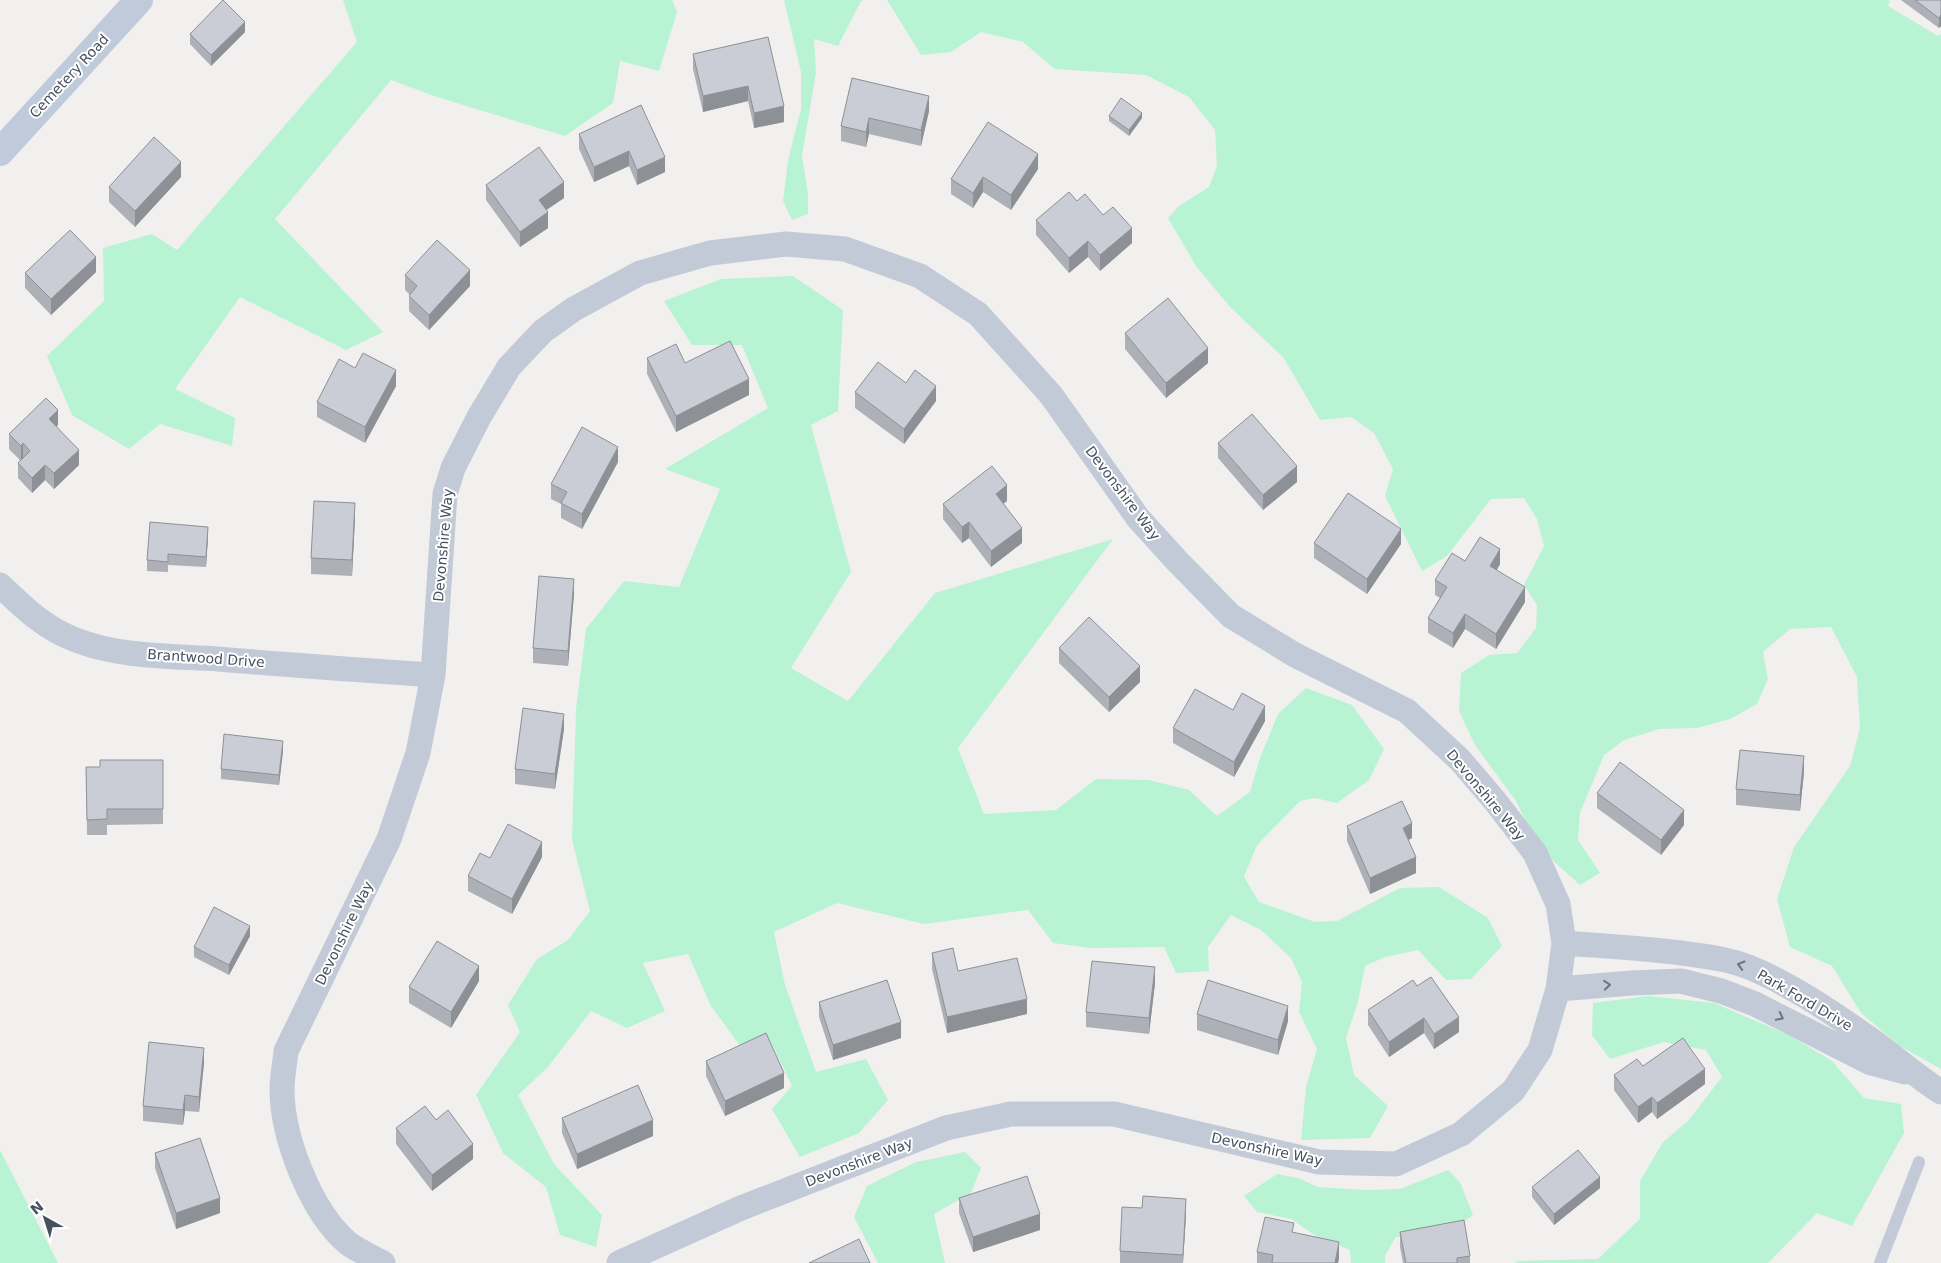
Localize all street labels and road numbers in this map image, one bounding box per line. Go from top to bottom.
street label: Cemetery Road [26,31,112,121]
street label: Devonshire Way [1082,443,1164,543]
street label: Devonshire Way [430,488,456,602]
street label: Brantwood Drive [147,646,265,670]
street label: Devonshire Way [1443,746,1529,844]
street label: Devonshire Way [312,878,376,988]
street label: Park Ford Drive [1755,966,1855,1034]
street label: Devonshire Way [1210,1129,1324,1169]
street label: Devonshire Way [803,1134,915,1190]

